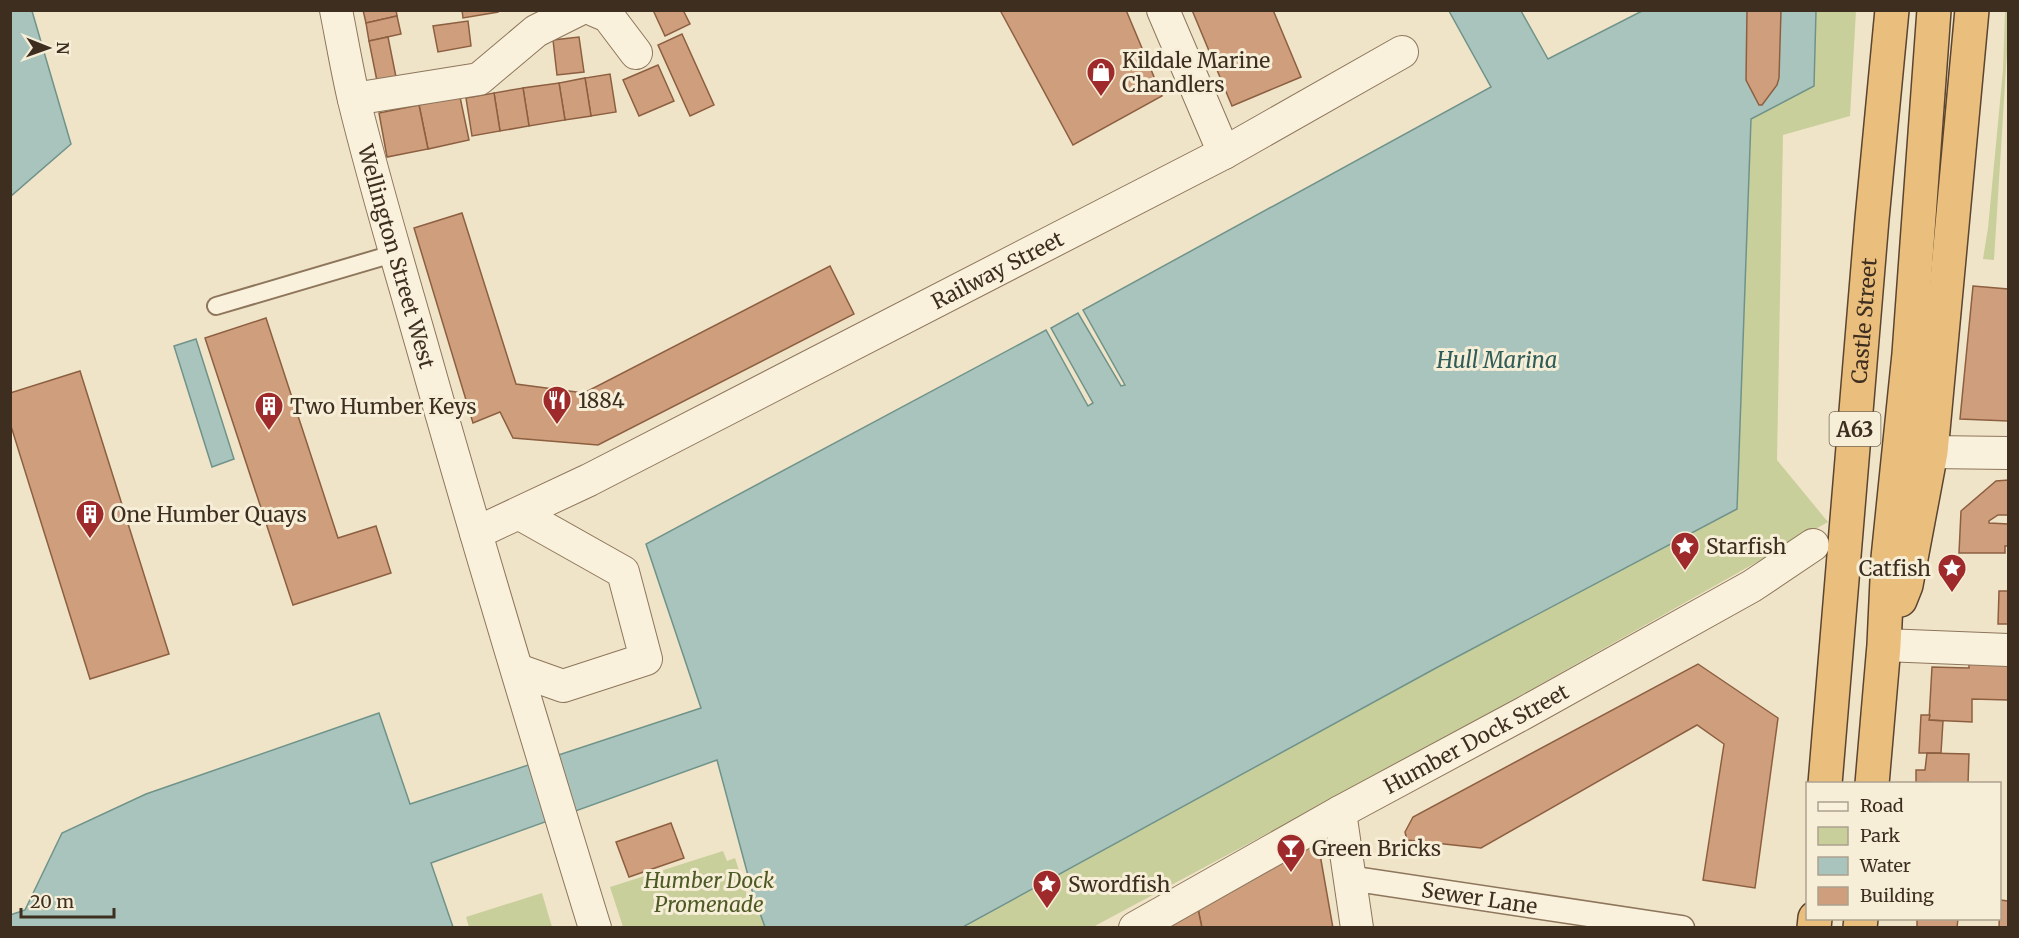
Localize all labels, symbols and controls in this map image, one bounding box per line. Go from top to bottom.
north arrow [18,18,78,78]
text: N [53,42,73,55]
place label: Kildale Marine Chandlers [1122,47,1270,98]
shop icon: Kildale Marine Chandlers [1085,56,1117,98]
street label: Wellington Street West [352,141,441,371]
street label: Railway Street [927,225,1068,315]
street label: Castle Street [1845,257,1882,385]
water label: Hull Marina [1436,346,1557,374]
restaurant icon: 1884 [541,384,573,426]
place label: 1884 [578,387,625,414]
building icon: Two Humber Keys [253,390,285,432]
place label: Two Humber Keys [290,393,477,420]
road number: A63 [1830,412,1880,446]
building icon: One Humber Quays [74,498,106,540]
place label: One Humber Quays [111,501,307,528]
place icon: Starfish [1669,530,1701,572]
place label: Starfish [1706,533,1786,560]
place icon: Catfish [1936,552,1968,594]
place label: Catfish [1859,555,1931,582]
street label: Humber Dock Street [1379,677,1573,800]
legend [1806,782,2001,920]
text: Road [1860,794,1904,817]
text: Park [1860,824,1901,847]
bar icon: Green Bricks [1275,832,1307,874]
place label: Green Bricks [1312,835,1441,862]
text: Water [1859,854,1911,877]
park label: Humber Dock Promenade [643,867,775,918]
place icon: Swordfish [1031,868,1063,910]
place label: Swordfish [1068,871,1170,898]
street label: Sewer Lane [1420,876,1539,920]
scale bar [21,881,114,919]
text: Building [1860,884,1934,907]
text: 20 m [30,890,74,913]

